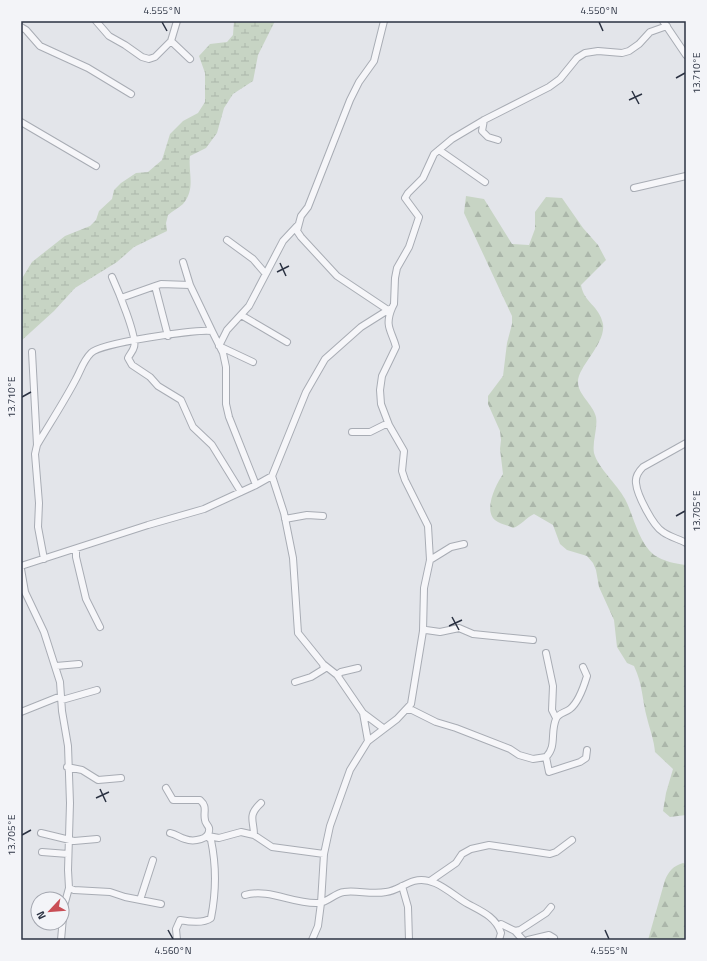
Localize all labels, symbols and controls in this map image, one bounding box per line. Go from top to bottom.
text: 4.555°N [144,3,180,18]
text: 4.550°N [581,3,617,18]
text: 13.710°E [689,52,704,94]
text: 13.710°E [4,376,19,418]
text: 13.705°E [689,490,704,532]
text: 13.705°E [4,814,19,856]
north arrow [30,891,70,931]
text: N [32,908,50,922]
text: 4.560°N [155,943,191,958]
text: 4.555°N [591,943,627,958]

